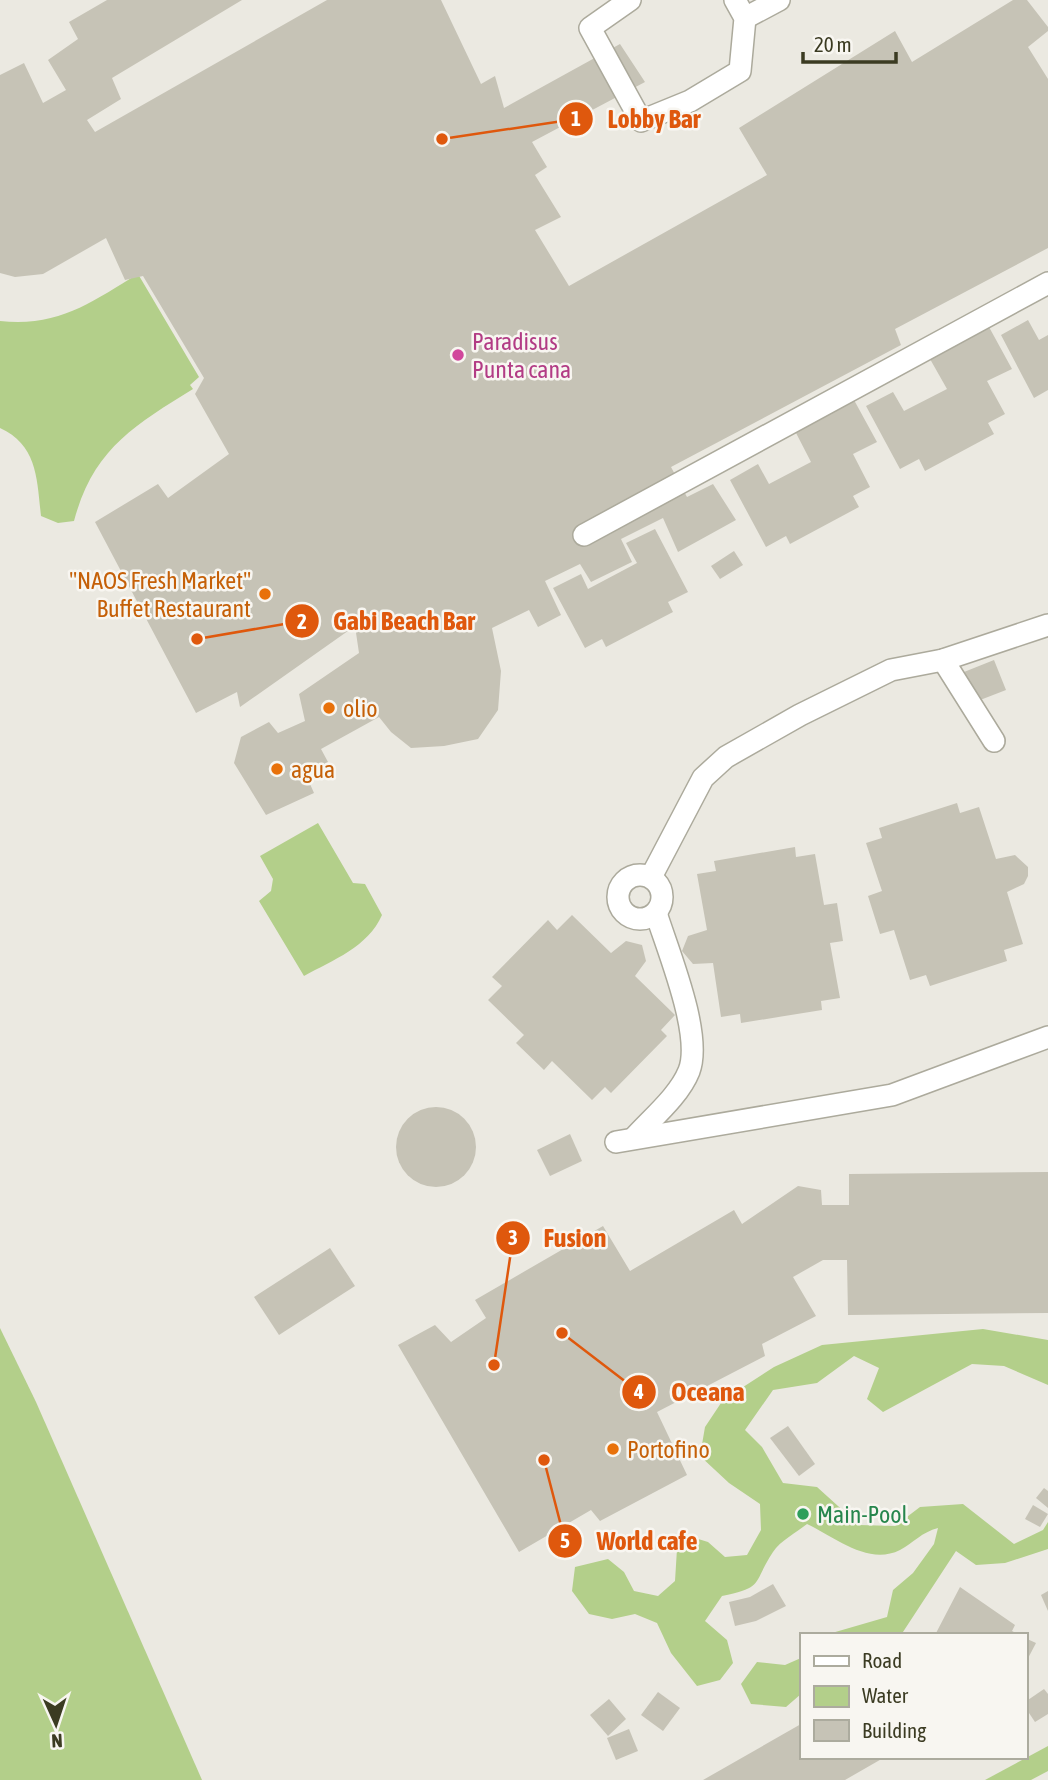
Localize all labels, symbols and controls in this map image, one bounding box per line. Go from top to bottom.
scale bar [803,21,896,65]
text: 20 m [814,32,852,56]
callout: Lobby Bar [558,95,714,142]
text: Lobby Bar [607,104,702,134]
text: 1 [571,106,581,130]
place label: Paradisus Punta cana [472,328,571,383]
marker: Paradisus Punta cana [450,347,466,363]
place label: "NAOS Fresh Market" Buffet Restaurant [69,567,251,622]
marker: "NAOS Fresh Market" Buffet Restaurant [257,586,273,602]
callout: Gabi Beach Bar [284,598,489,645]
text: Gabi Beach Bar [333,606,476,636]
text: 2 [297,609,307,633]
place label: olio [343,695,377,722]
marker: olio [321,700,337,716]
place label: agua [291,756,335,783]
marker: agua [269,761,285,777]
callout: Fusion [495,1214,621,1261]
text: Fusion [544,1223,606,1253]
text: 3 [508,1225,518,1249]
callout: Oceana [622,1368,758,1415]
text: Oceana [671,1377,745,1407]
text: 4 [633,1379,644,1403]
place label: Portofino [627,1436,710,1463]
marker: Portofino [605,1441,621,1457]
place label: Main-Pool [817,1501,908,1528]
marker: Main-Pool [795,1506,811,1522]
callout: World cafe [548,1518,712,1565]
text: World cafe [595,1526,698,1556]
text: 5 [560,1528,570,1552]
legend [800,1633,1027,1759]
text: Road [862,1648,902,1672]
text: Water [862,1683,909,1707]
north arrow [21,1689,91,1759]
text: Building [862,1718,926,1742]
text: N [51,1730,63,1752]

